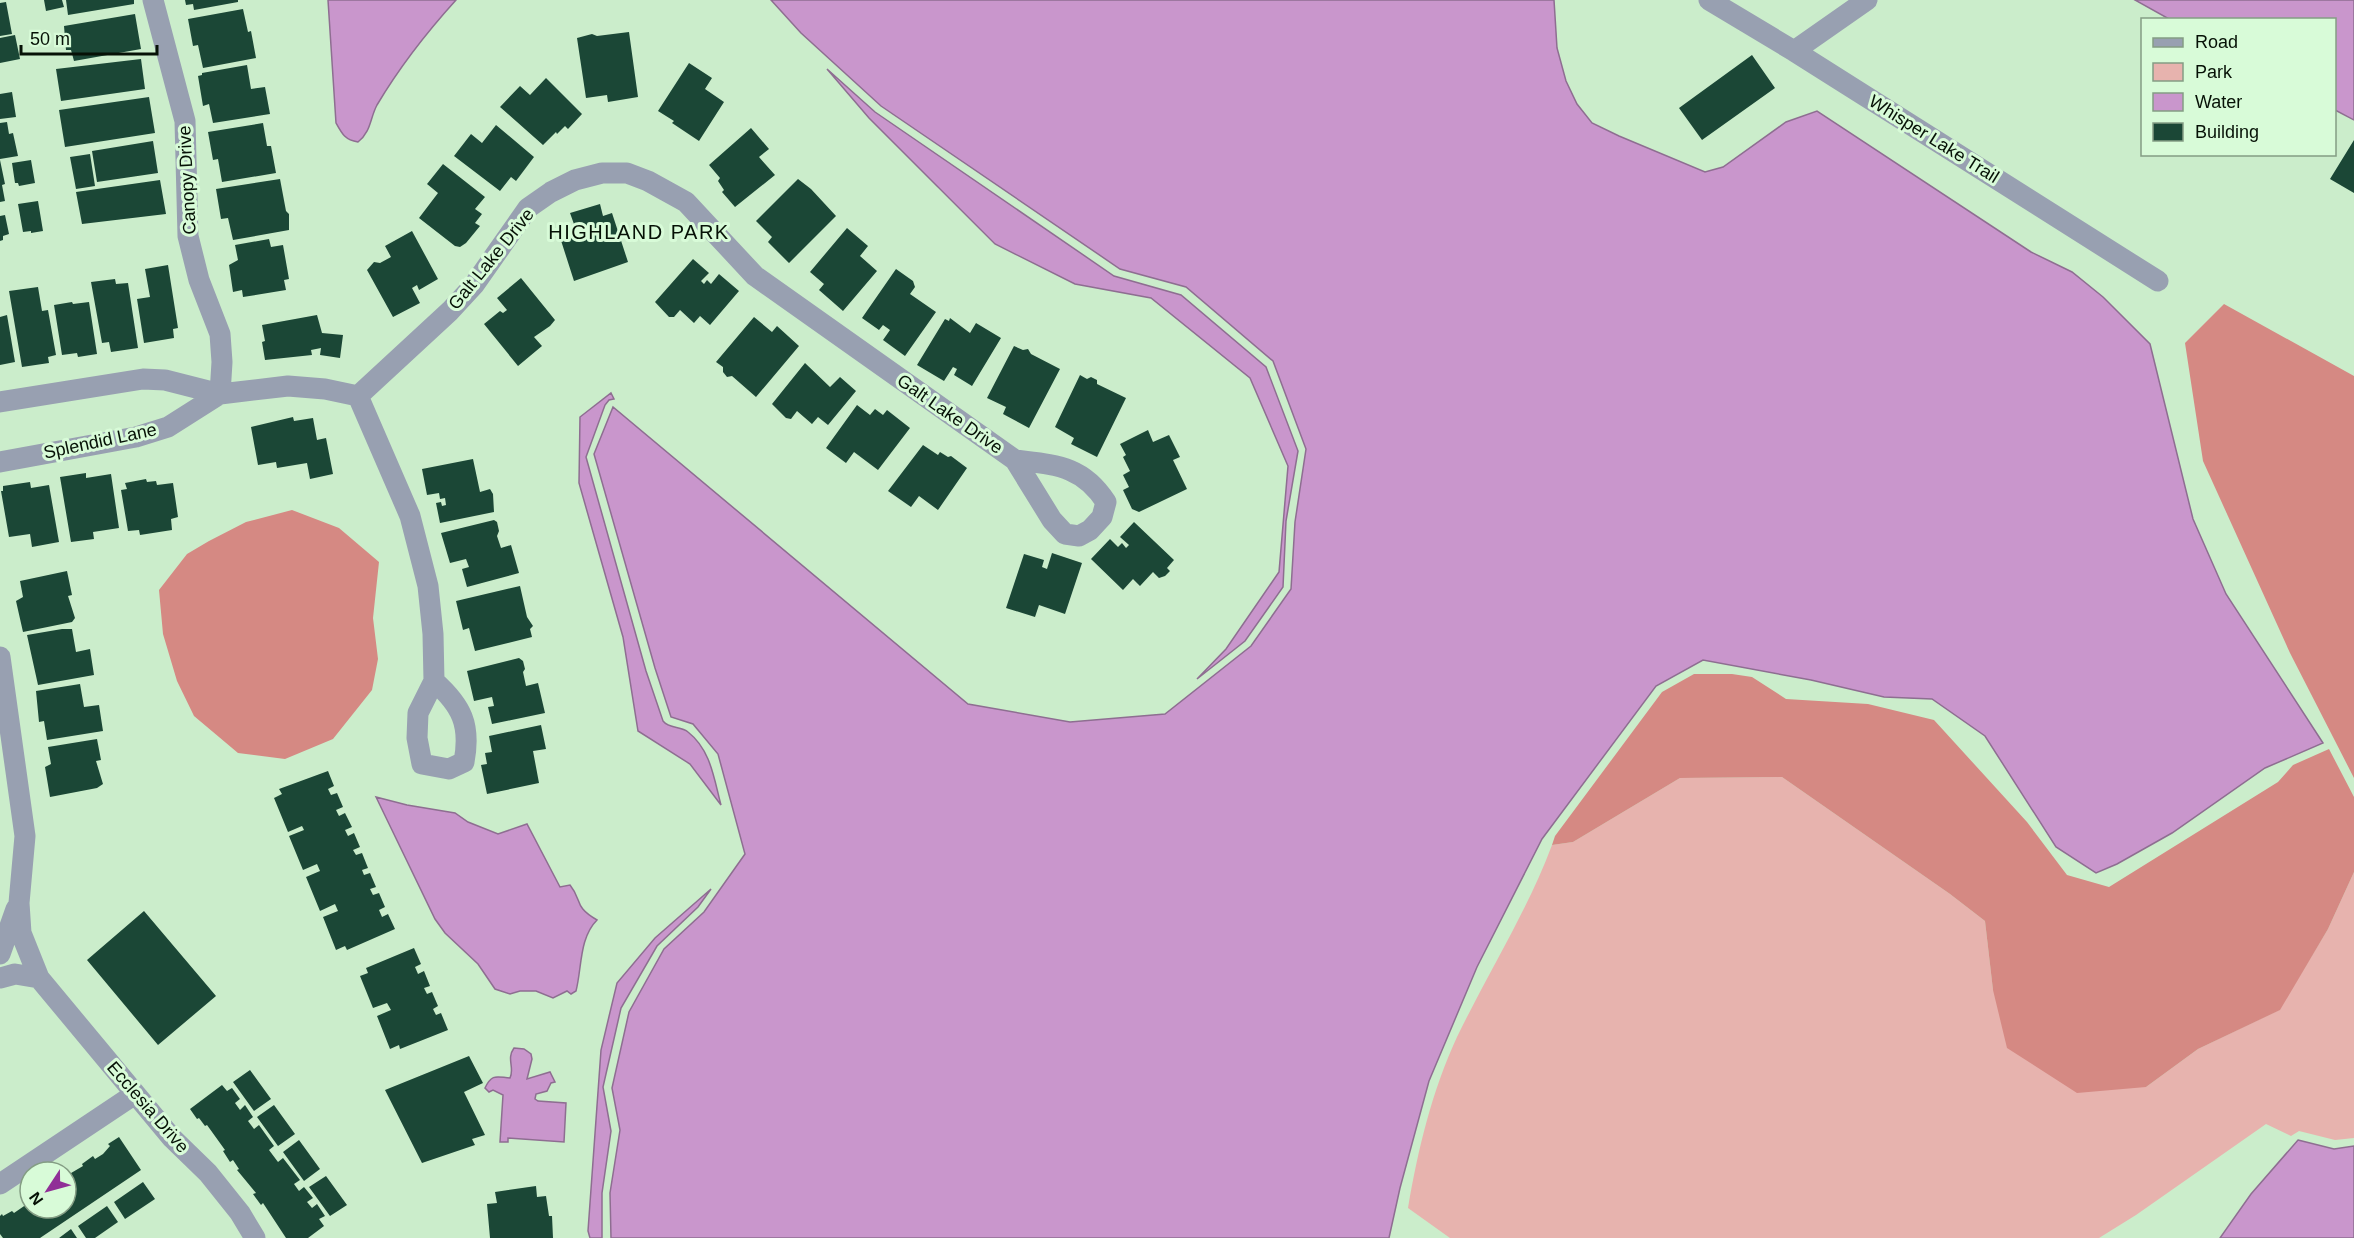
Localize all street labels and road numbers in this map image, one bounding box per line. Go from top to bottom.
street label: Whisper Lake Trail [1865,91,2003,187]
street label: Canopy Drive [174,125,200,235]
street label: Galt Lake Drive [444,204,538,314]
street label: Galt Lake Drive [893,370,1007,458]
street label: Splendid Lane [42,419,158,463]
street label: Ecclesia Drive [103,1057,193,1157]

